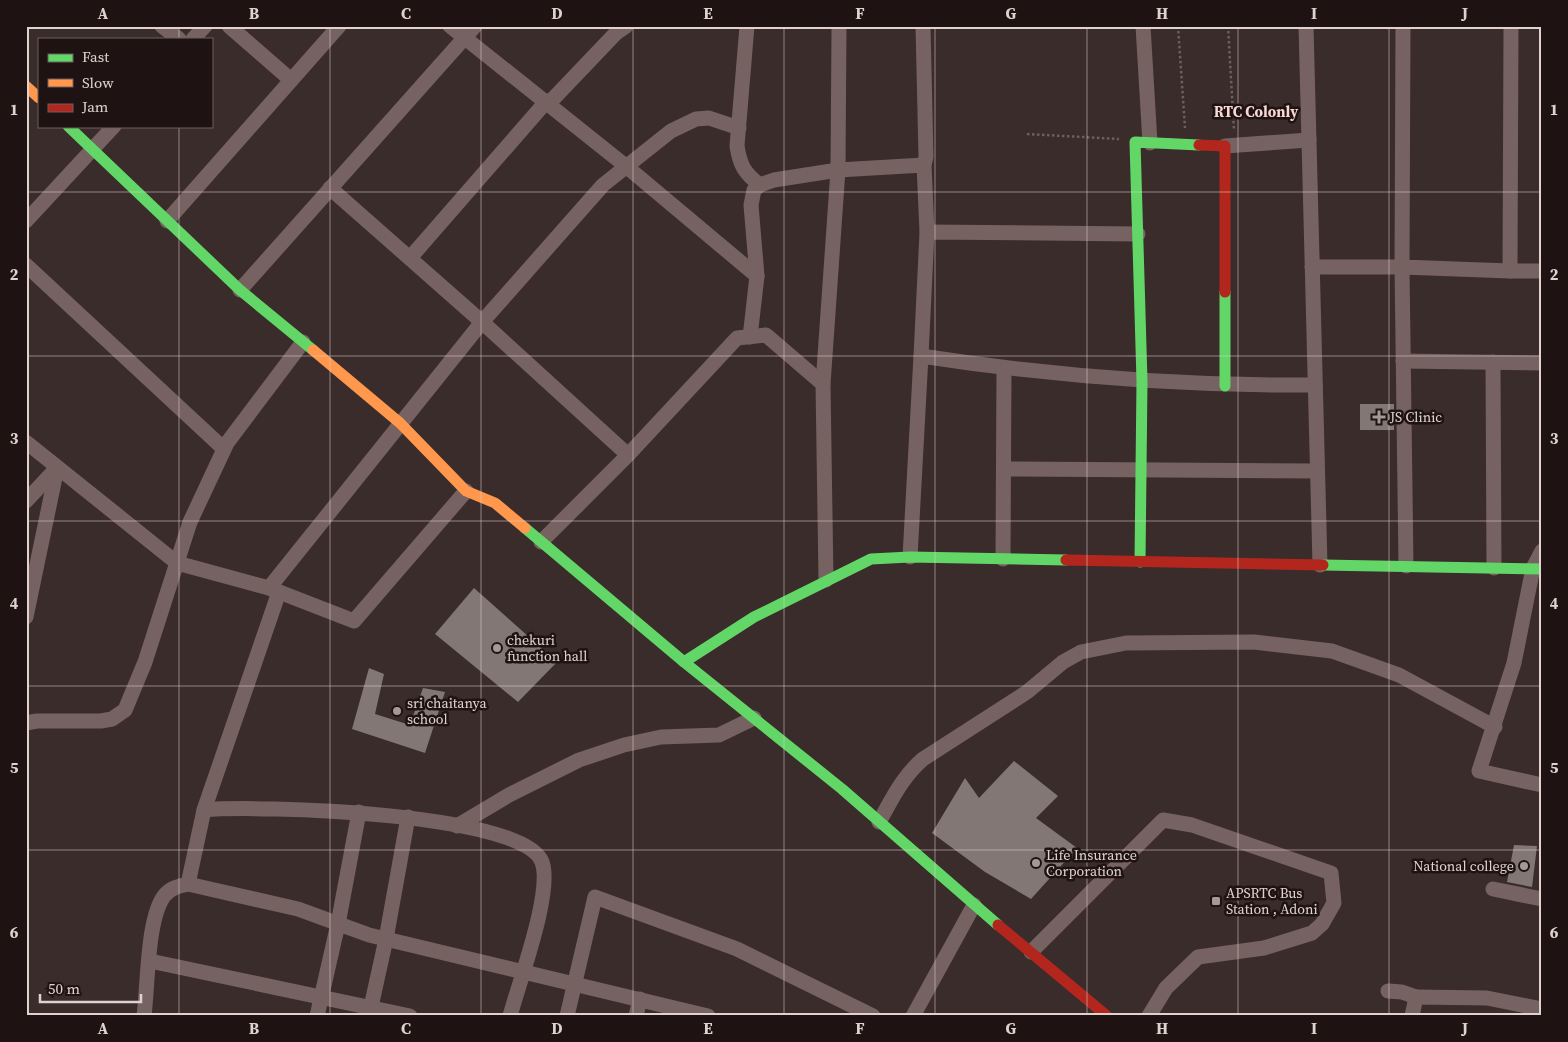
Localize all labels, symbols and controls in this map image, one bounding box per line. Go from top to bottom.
text: A [98,2,109,24]
text: B [249,2,260,24]
text: C [401,2,411,24]
text: D [551,2,563,24]
text: E [703,2,713,24]
text: F [855,2,865,24]
text: G [1006,2,1017,24]
text: H [1156,2,1168,24]
text: I [1311,2,1317,24]
text: J [1461,2,1468,24]
legend [38,38,212,128]
text: Fast [82,46,109,67]
text: Slow [82,72,114,93]
text: Jam [81,96,109,117]
text: 1 [10,98,18,120]
text: 1 [1550,98,1558,120]
district label: RTC Colonly [1214,101,1298,122]
text: 2 [10,263,19,285]
text: 2 [1550,263,1559,285]
place label: JS Clinic [1389,407,1442,427]
marker: JS Clinic [1372,410,1386,424]
text: 3 [10,427,19,449]
text: 3 [1550,427,1559,449]
text: 4 [10,592,19,614]
text: 4 [1550,592,1559,614]
place label: chekuri function hall [507,630,587,666]
marker: chekuri function hall [491,642,503,654]
place label: sri chaitanya school [407,693,487,729]
marker: sri chaitanya school [391,705,403,717]
text: 5 [10,756,19,778]
text: 5 [1550,756,1559,778]
place label: Life Insurance Corporation [1046,845,1137,881]
place label: National college [1413,856,1514,876]
marker: Life Insurance Corporation [1030,857,1042,869]
marker: National college [1518,860,1530,872]
place label: APSRTC Bus Station , Adoni [1226,883,1318,919]
marker: APSRTC Bus Station , Adoni [1210,895,1222,907]
text: 6 [10,921,19,943]
text: 6 [1550,921,1559,943]
scale bar [40,972,141,1004]
text: 50 m [48,978,80,999]
text: A [98,1017,109,1039]
text: B [249,1017,260,1039]
text: C [401,1017,411,1039]
text: D [551,1017,563,1039]
text: E [703,1017,713,1039]
text: F [855,1017,865,1039]
text: G [1006,1017,1017,1039]
text: H [1156,1017,1168,1039]
text: I [1311,1017,1317,1039]
text: J [1461,1017,1468,1039]

